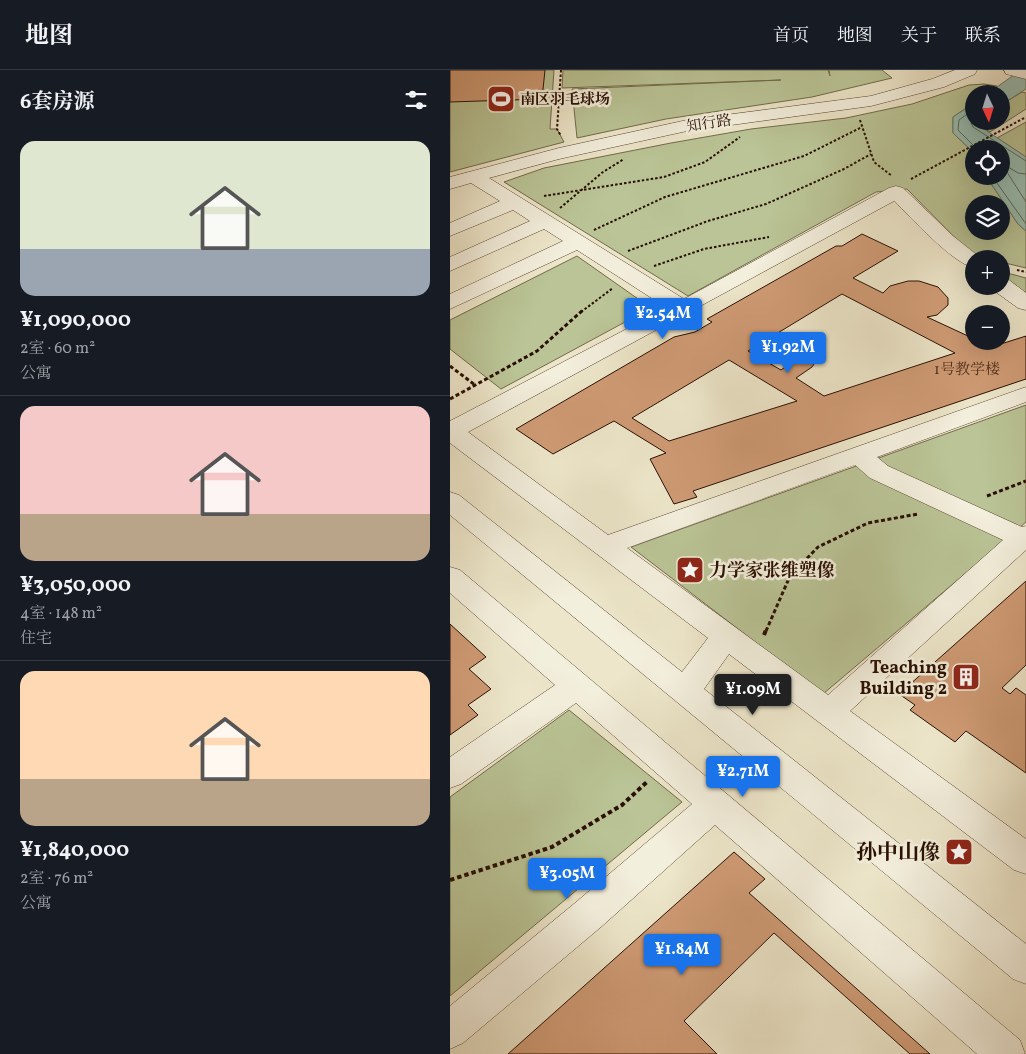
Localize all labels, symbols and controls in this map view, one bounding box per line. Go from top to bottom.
text: 地图 [25,20,73,54]
text: 首页 [773,24,809,49]
text: 地图 [837,24,873,49]
text: 关于 [901,24,937,49]
text: 联系 [965,24,1001,49]
sports icon: 南区羽毛球场 [486,84,516,114]
north arrow [965,85,1010,130]
map controls [965,85,1010,350]
icon: filters [402,86,430,114]
text: 6套房源 [20,88,95,117]
place label: 南区羽毛球场 [520,90,610,111]
street label: 知行路 [685,111,733,138]
button: locate [965,140,1010,185]
icon: home [180,173,270,263]
button: layers [965,195,1010,240]
button: + [965,250,1010,295]
pin: ¥2.54M [622,298,704,340]
text: ¥2.54M [635,303,691,325]
button: − [965,305,1010,350]
text: ¥1,090,000 [20,306,131,335]
pin: ¥1.92M [747,332,829,374]
text: ¥1.92M [761,337,815,359]
text: 2室 · 60 m² [20,338,95,360]
house number: 1号教学楼 [934,360,1000,381]
text: 公寓 [20,363,52,385]
icon: home [180,439,270,529]
place icon: 力学家张维塑像 [675,555,705,585]
place label: 力学家张维塑像 [709,559,835,584]
text: ¥3,050,000 [20,571,131,600]
text: 4室 · 148 m² [20,603,102,625]
text: 住宅 [20,628,52,650]
place label: Teaching Building 2 [859,656,947,702]
building icon: Teaching Building 2 [951,662,981,692]
pin: ¥1.09M [712,674,794,716]
text: ¥1.09M [725,679,781,701]
icon: home [180,704,270,794]
pin: ¥2.71M [702,756,784,798]
text: ¥2.71M [717,761,769,783]
text: ¥1,840,000 [20,836,129,865]
place icon: 孙中山像 [944,837,974,867]
place label: 孙中山像 [856,839,940,868]
pin: ¥3.05M [526,858,608,900]
text: ¥3.05M [539,863,595,885]
text: 2室 · 76 m² [20,868,93,890]
text: 公寓 [20,893,52,915]
pin: ¥1.84M [641,934,723,976]
text: ¥1.84M [655,939,709,961]

